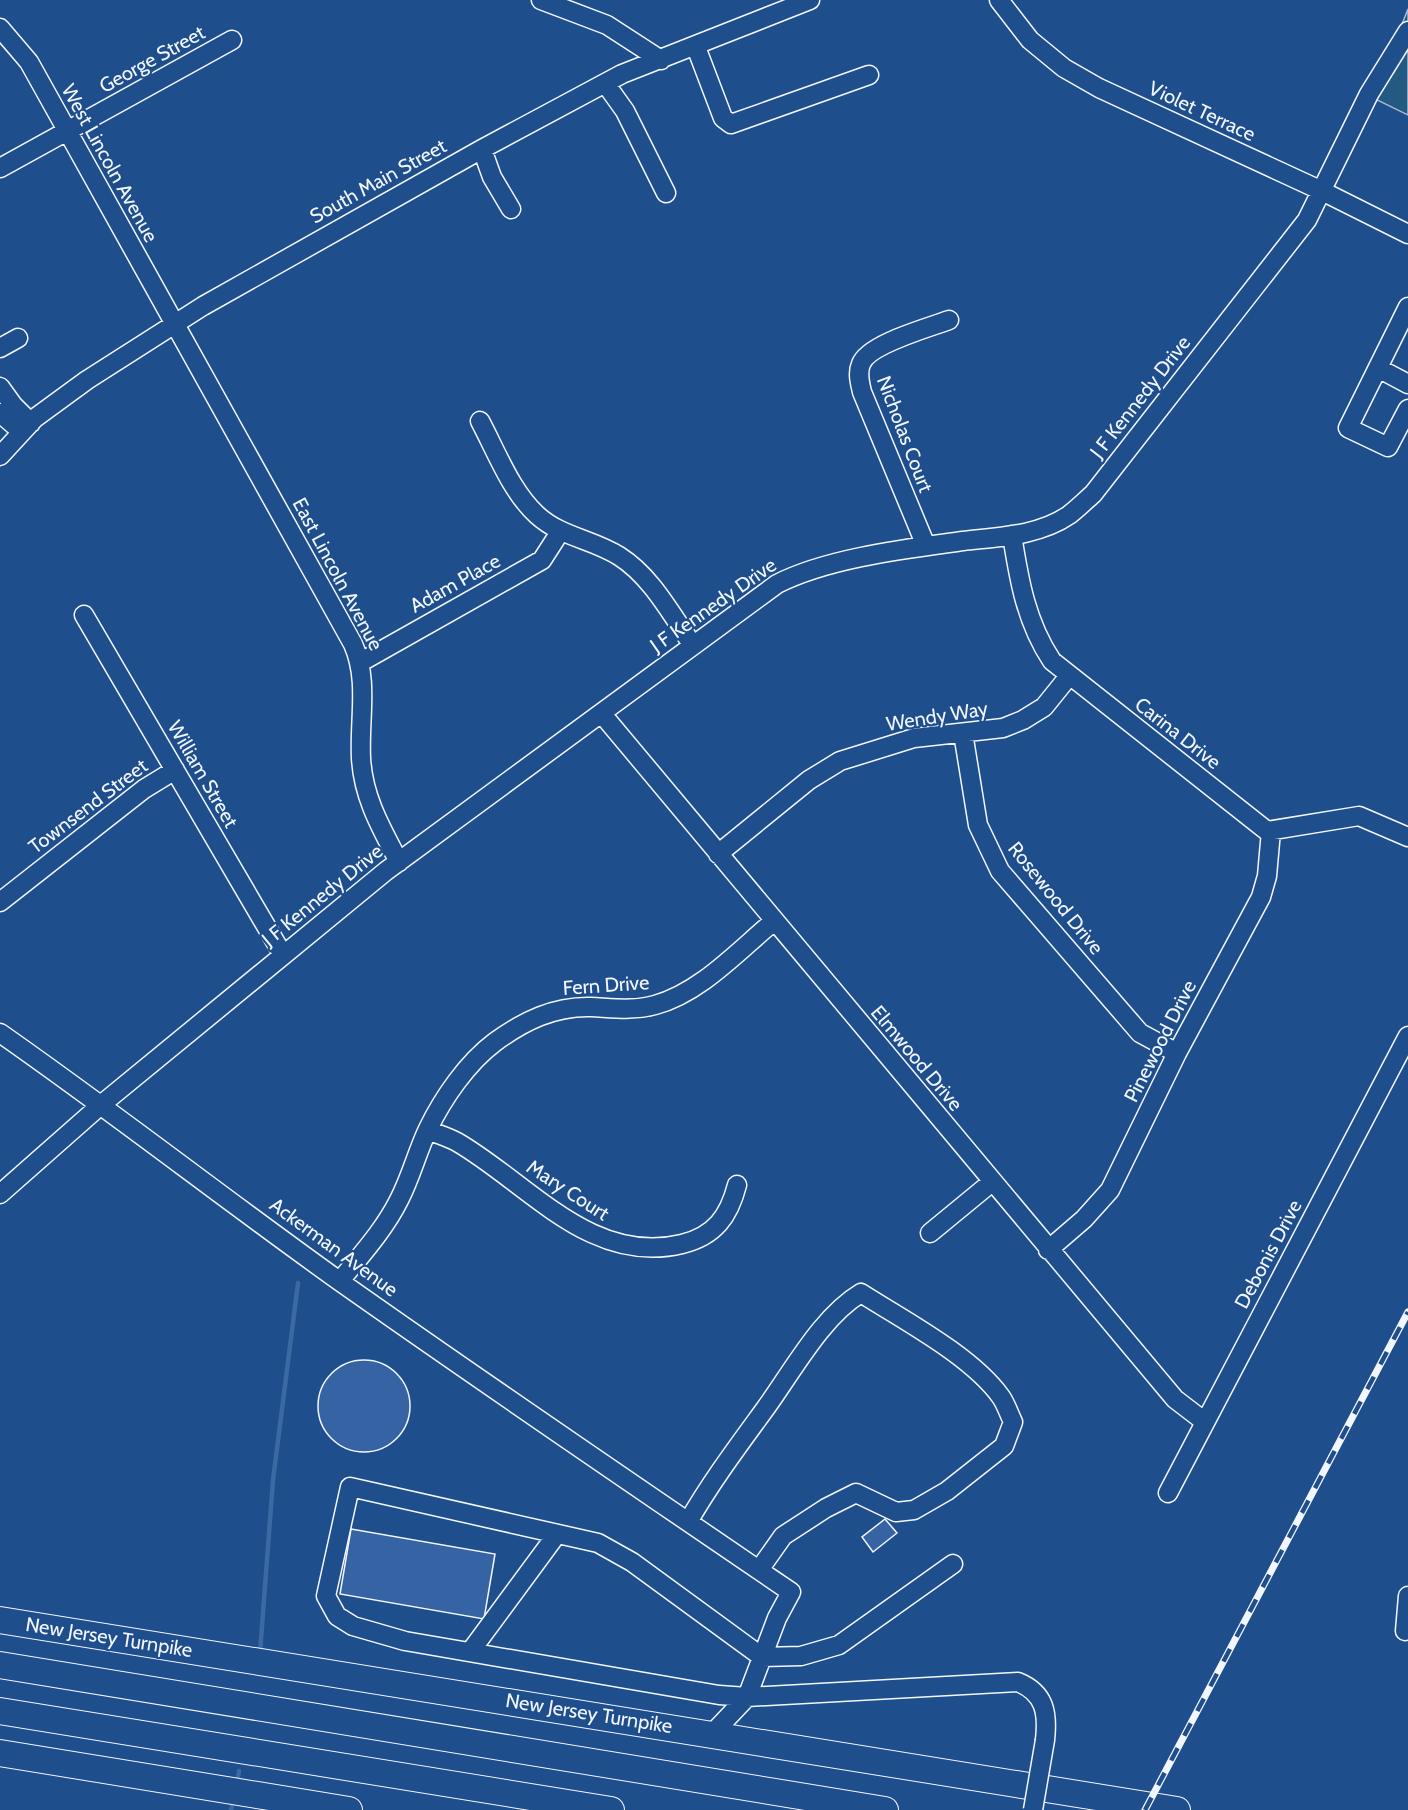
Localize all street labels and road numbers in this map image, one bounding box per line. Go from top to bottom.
street label: George Street [95,20,209,98]
street label: Violet Terrace [1145,76,1259,146]
street label: West Lincoln Avenue [57,80,163,246]
street label: South Main Street [306,133,451,228]
street label: J F Kennedy Drive [1084,331,1195,464]
street label: Nicholas Court [872,372,938,496]
street label: East Lincoln Avenue [288,494,388,654]
street label: Adam Place [406,548,504,618]
street label: J F Kennedy Drive [644,553,781,658]
street label: Carina Drive [1130,692,1226,774]
street label: Wendy Way [884,696,990,736]
street label: William Street [163,716,243,832]
street label: Townsend Street [24,753,152,858]
street label: Rosewood Drive [1003,837,1109,959]
street label: J F Kennedy Drive [256,839,387,952]
street label: Fern Drive [562,970,650,1000]
street label: Pinewood Drive [1119,976,1201,1106]
street label: Elmwood Drive [866,1000,968,1116]
street label: Mary Court [522,1155,614,1226]
street label: Ackerman Avenue [265,1192,403,1302]
street label: Debonis Drive [1229,1195,1307,1313]
street label: New Jersey Turnpike [24,1612,194,1662]
street label: New Jersey Turnpike [504,1688,674,1738]

